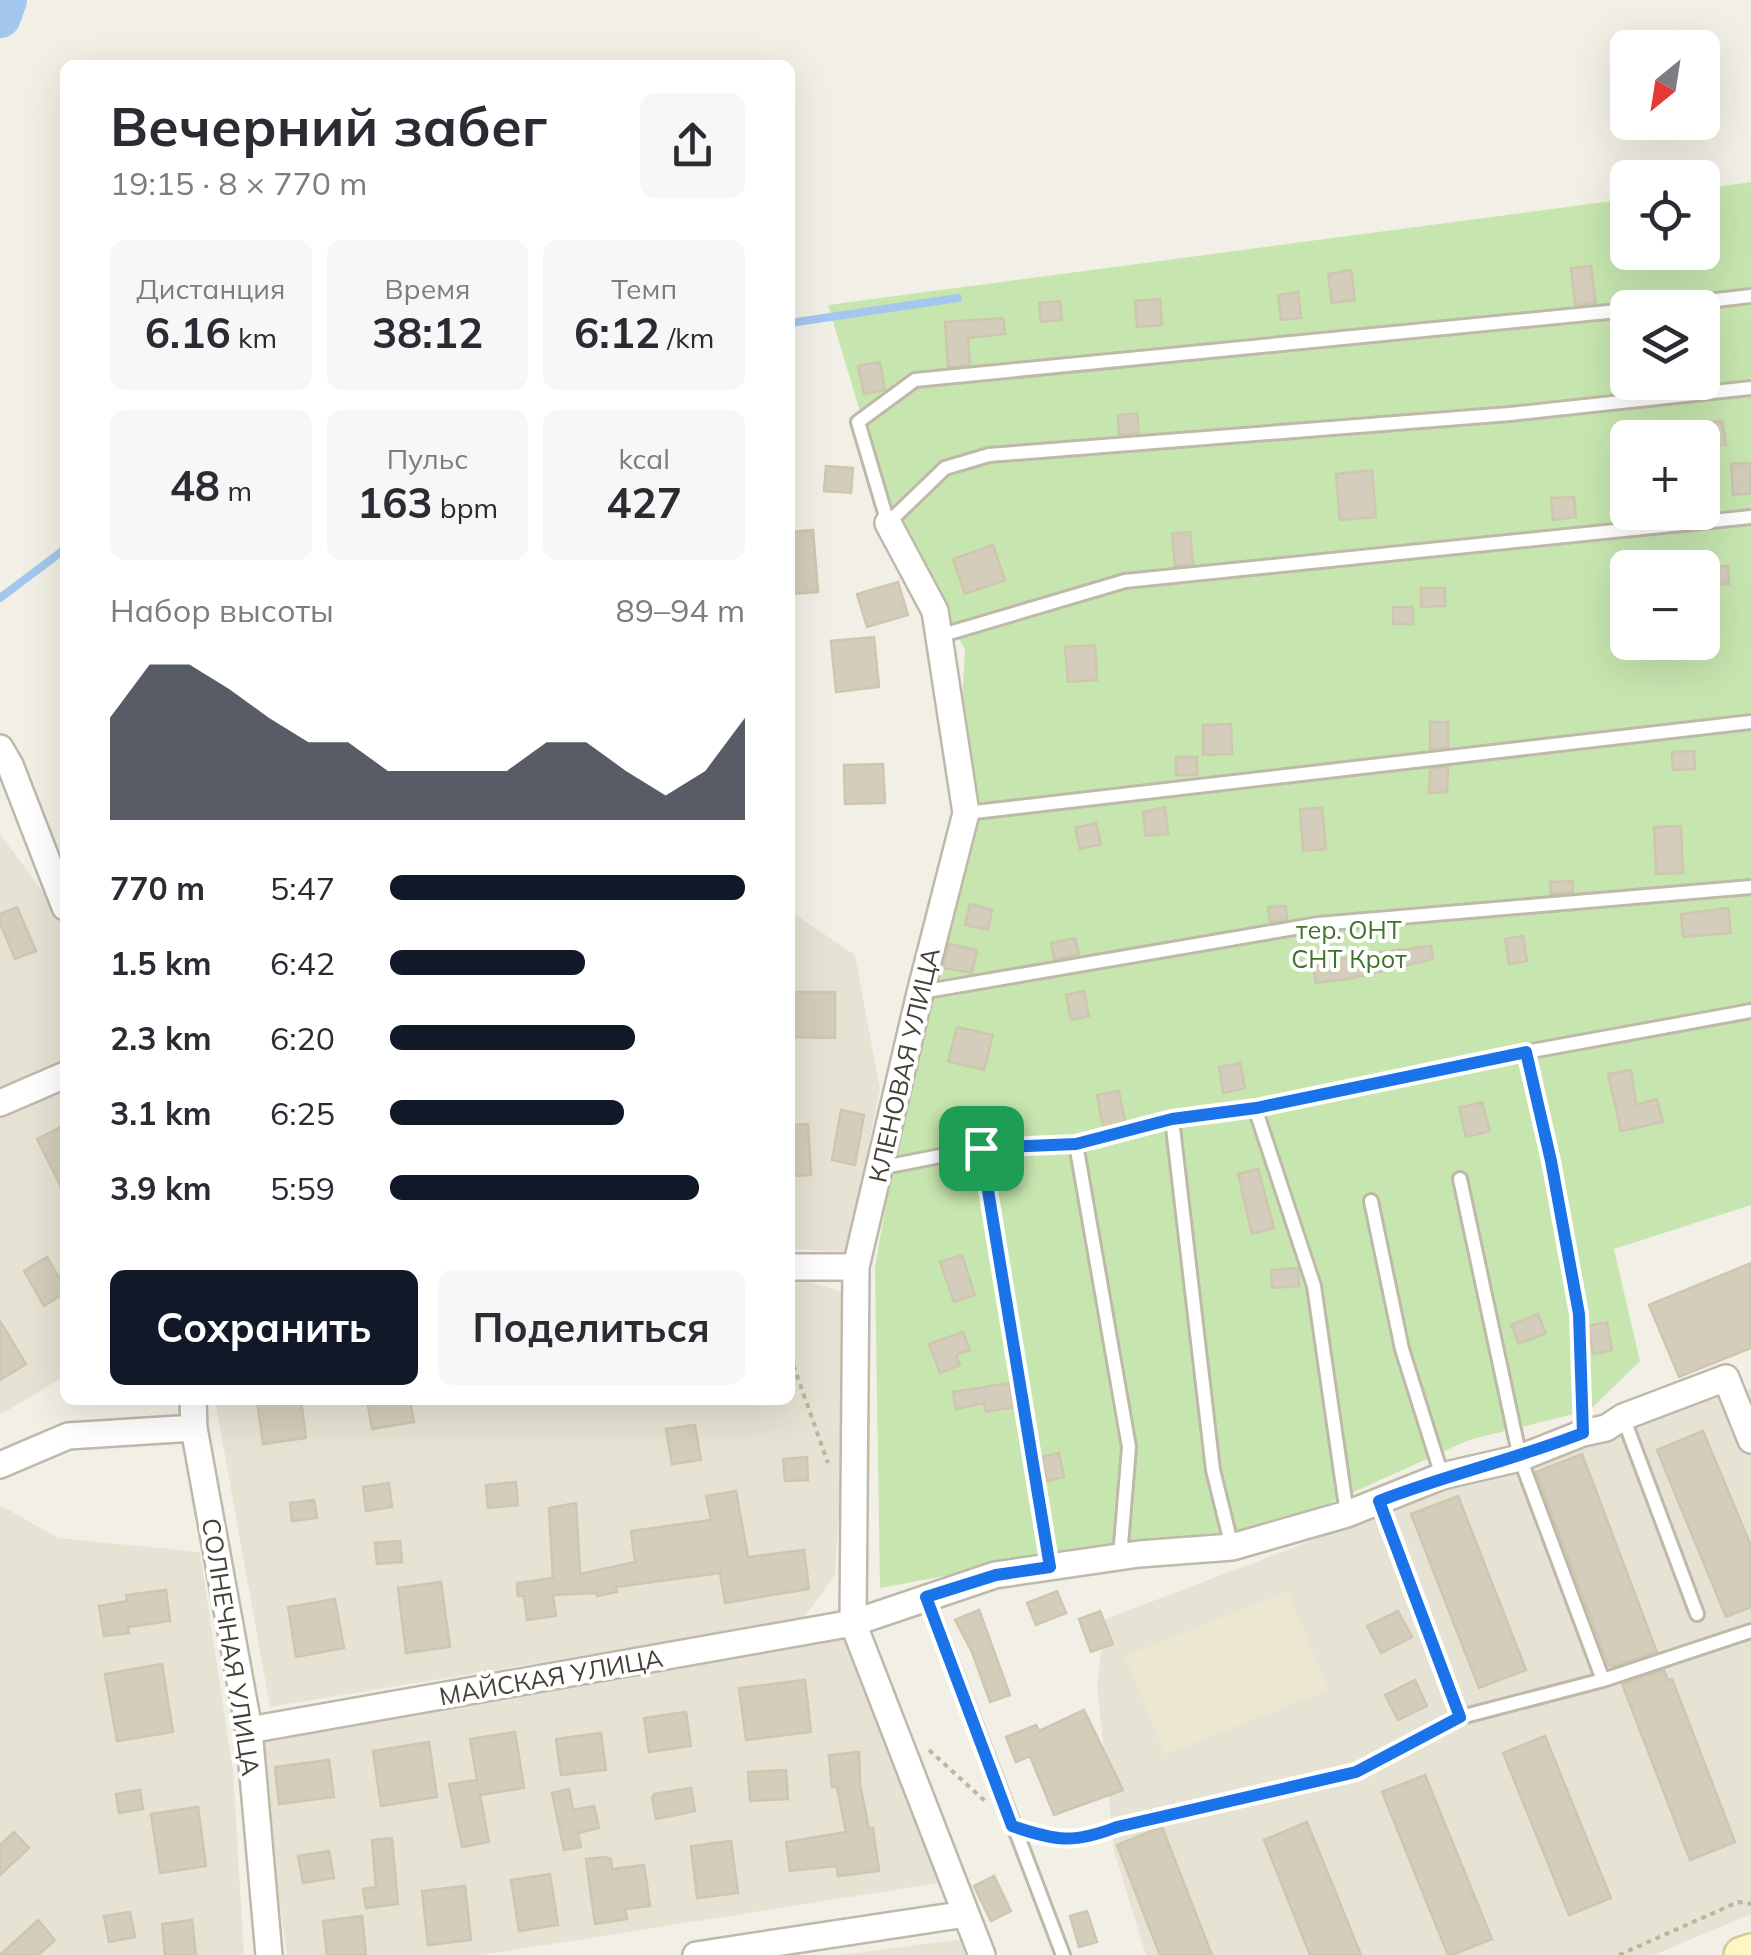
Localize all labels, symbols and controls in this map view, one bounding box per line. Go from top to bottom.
north arrow [1610,30,1720,140]
map controls [1610,30,1720,660]
text: Вечерний забег [110,91,547,160]
button: share [640,93,745,198]
button: locate [1610,160,1720,270]
text: 19:15 · 8 × 770 m [110,163,367,203]
text: Дистанция [136,271,285,306]
text: Время [385,271,470,306]
text: Темп [611,271,677,306]
button: layers [1610,290,1720,400]
text: 6.16 [145,306,231,359]
text: 38:12 [372,306,483,359]
text: 6:12 [574,306,660,359]
text: km [231,320,277,355]
text: /km [660,320,714,355]
button: + [1610,420,1720,530]
text: Пульс [387,441,468,476]
text: kcal [619,441,670,476]
text: 48 [170,459,220,512]
text: m [220,473,252,508]
text: 163 [357,476,433,529]
text: 427 [606,476,682,529]
text: bpm [433,490,498,525]
button: − [1610,550,1720,660]
text: Набор высоты [110,590,334,630]
text: 89–94 m [616,590,745,630]
text: 770 m [110,868,205,908]
text: 5:47 [270,868,335,908]
park label: тер. ОНТ СНТ Крот [1291,914,1407,974]
text: 1.5 km [110,943,212,983]
text: 6:42 [270,943,335,983]
street label: КЛЕНОВАЯ УЛИЦА [861,944,946,1185]
text: 2.3 km [110,1018,212,1058]
text: 6:20 [270,1018,335,1058]
text: 3.1 km [110,1093,212,1133]
text: 6:25 [270,1093,335,1133]
pin [939,1106,1024,1191]
icon: arrive [954,1121,1009,1176]
text: 3.9 km [110,1168,212,1208]
text: 5:59 [270,1168,335,1208]
button: Сохранить [110,1270,418,1385]
button: Поделиться [438,1270,745,1385]
street label: СОЛНЕЧНАЯ УЛИЦА [196,1516,267,1778]
street label: МАЙСКАЯ УЛИЦА [437,1642,665,1711]

